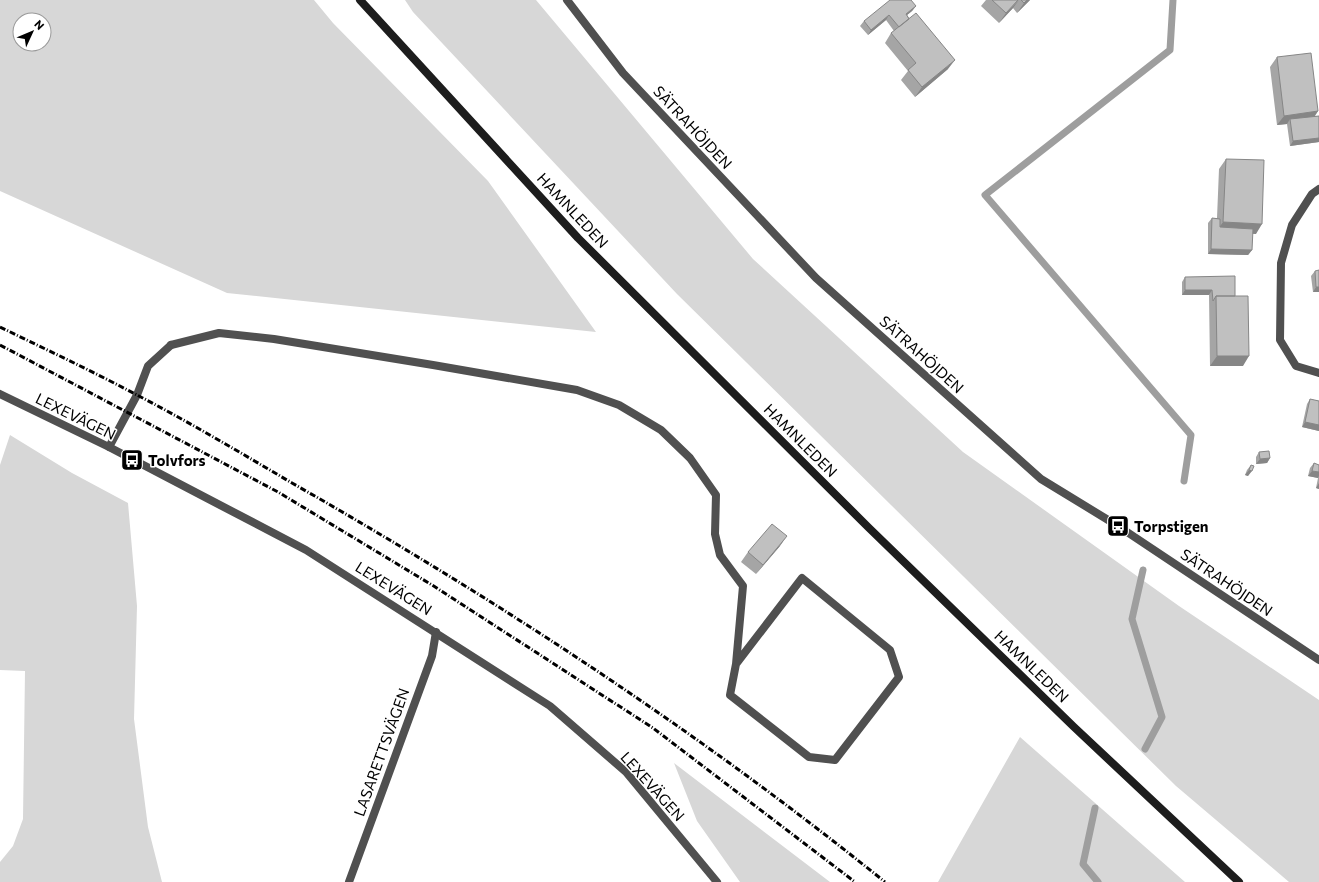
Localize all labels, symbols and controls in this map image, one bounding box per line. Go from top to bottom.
north arrow [12,12,52,52]
text: N [32,17,47,32]
street label: SÄTRAHÖJDEN [650,82,736,172]
street label: HAMNLEDEN [534,169,612,251]
street label: SÄTRAHÖJDEN [876,312,968,396]
street label: LEXEVÄGEN [33,389,119,443]
street label: HAMNLEDEN [761,400,841,480]
bus stop icon: Tolvfors [119,447,145,473]
place label: Tolvfors [148,451,206,469]
bus stop icon: Torpstigen [1105,513,1131,539]
place label: Torpstigen [1134,517,1209,535]
street label: SÄTRAHÖJDEN [1178,545,1276,619]
street label: LEXEVÄGEN [352,557,436,619]
street label: HAMNLEDEN [991,626,1073,706]
street label: LASARETTSVÄGEN [349,685,413,819]
street label: LEXEVÄGEN [617,748,689,824]

